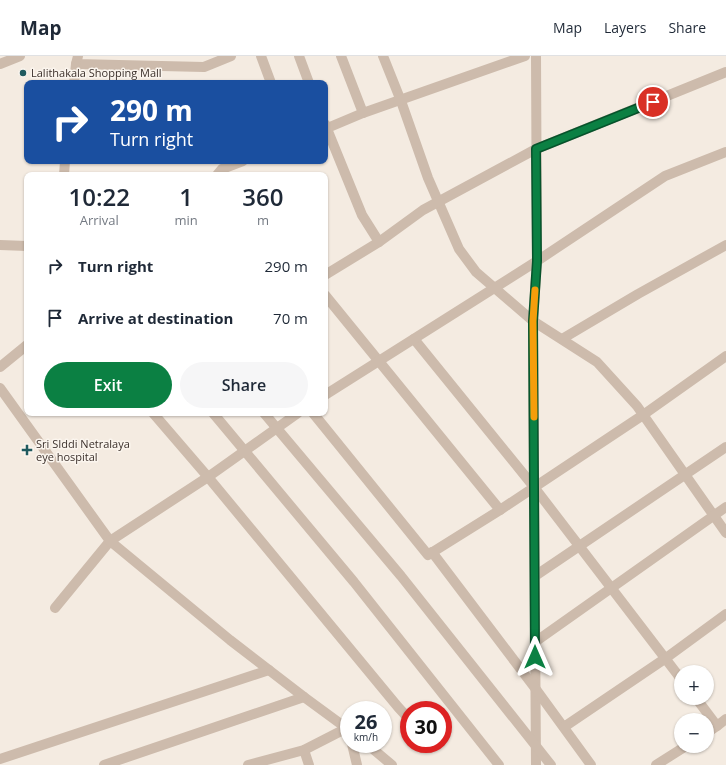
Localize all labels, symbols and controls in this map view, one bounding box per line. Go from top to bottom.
text: Map [20,15,61,41]
text: Map [553,18,582,37]
text: Layers [604,18,646,37]
text: Share [668,18,706,37]
place label: Lalithakala Shopping Mall [31,65,162,80]
marker: Lalithakala Shopping Mall [18,68,28,78]
pin [636,85,670,119]
text: 290 m [110,91,193,129]
icon: arrive [642,91,664,113]
icon: right [44,96,96,148]
text: Turn right [110,127,193,151]
text: 10:22 [69,180,130,213]
text: 1 [179,180,193,213]
text: 360 [242,180,283,213]
text: Arrival [80,211,119,229]
text: min [175,211,198,229]
text: m [257,211,269,229]
icon: right [44,255,66,277]
text: Turn right [78,256,153,276]
text: 290 m [264,256,308,276]
icon: arrive [44,307,66,329]
text: Arrive at destination [78,308,233,328]
text: 70 m [273,308,308,328]
button: Exit [44,362,172,408]
button: Share [180,362,308,408]
place label: Sri SIddi Netralaya eye hospital [36,436,130,464]
marker: Sri SIddi Netralaya eye hospital [21,444,33,456]
position arrow [514,636,556,678]
map controls [674,665,714,753]
button: + [674,665,714,705]
speed limit sign: 30 [400,701,452,753]
text: 26 [355,708,377,735]
button: − [674,713,714,753]
text: km/h [354,730,378,744]

